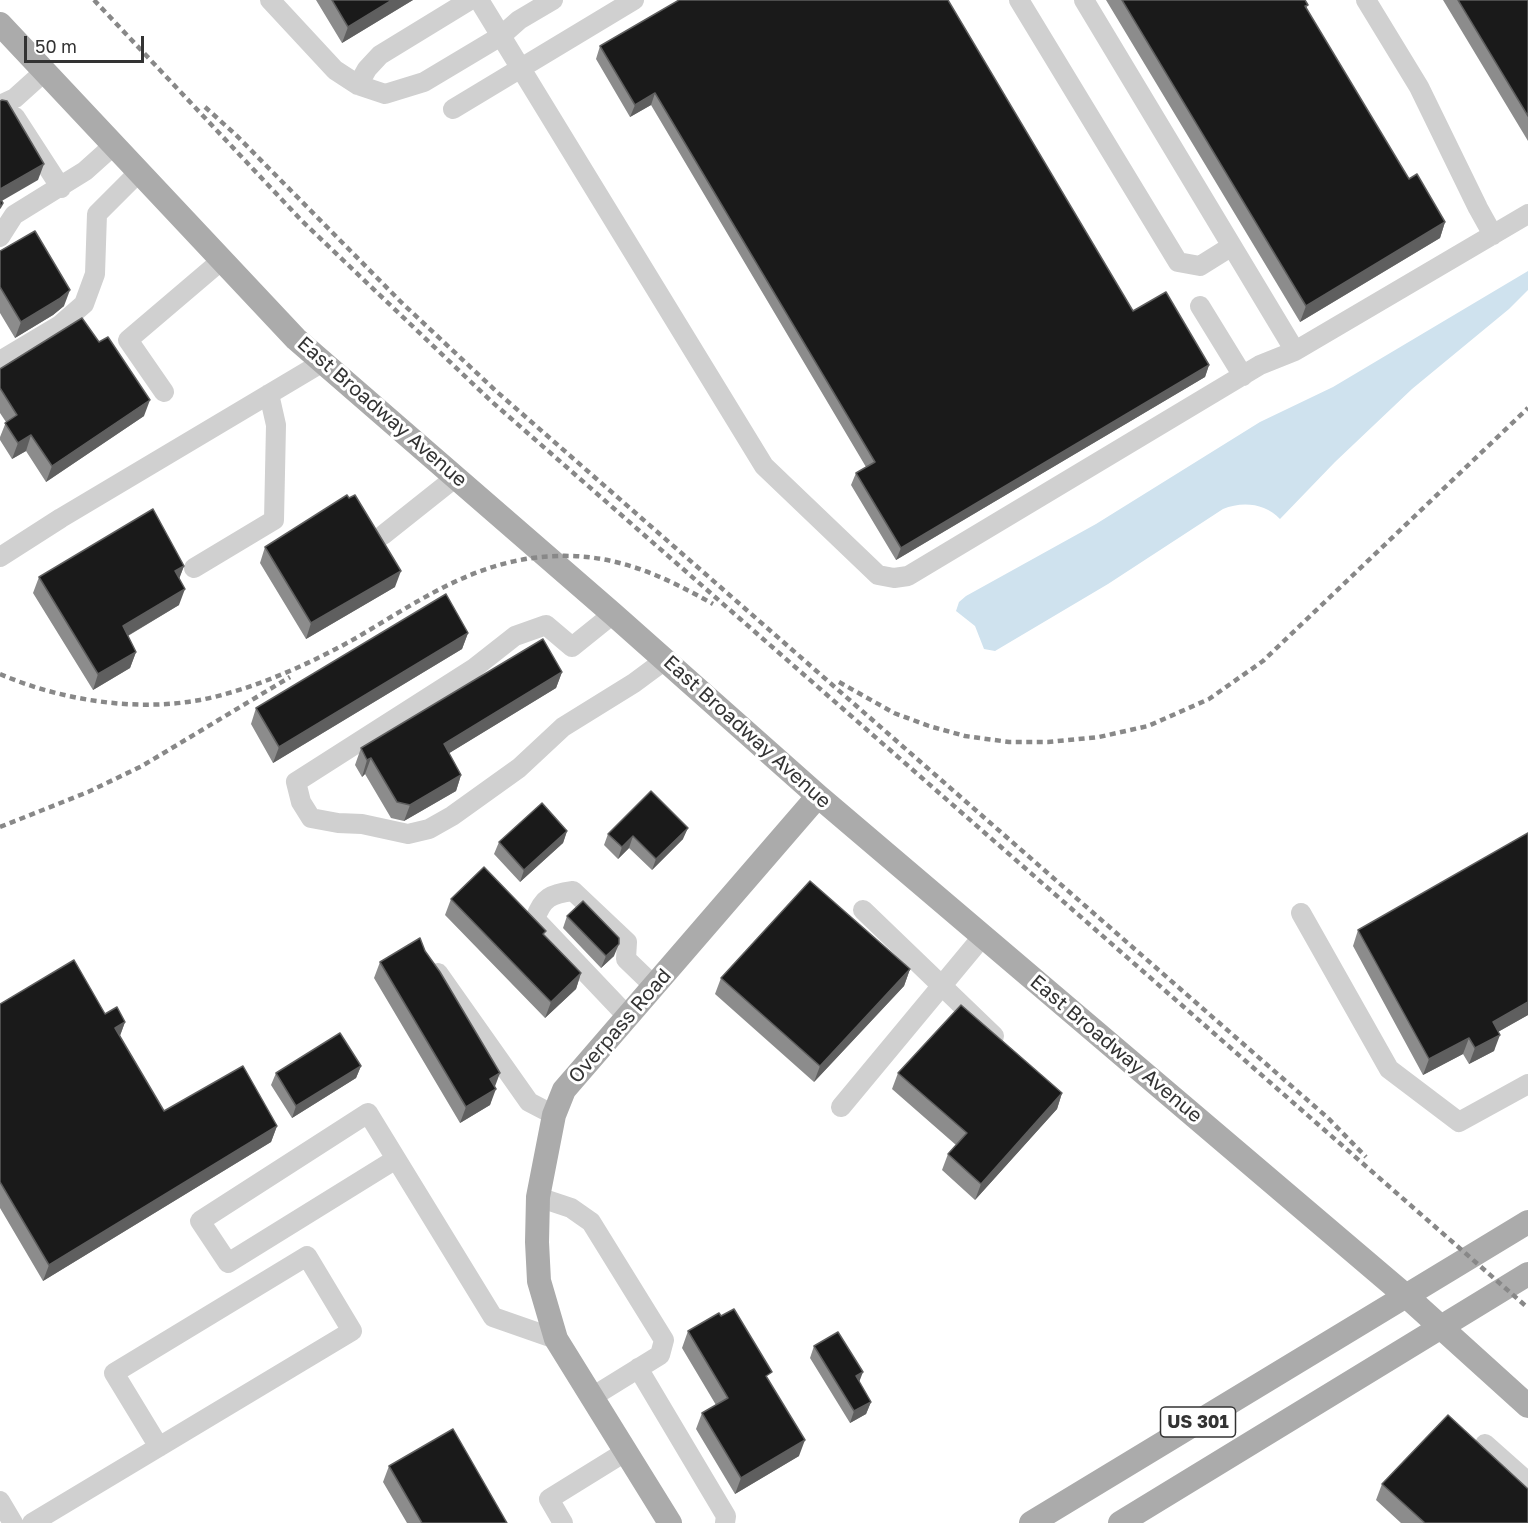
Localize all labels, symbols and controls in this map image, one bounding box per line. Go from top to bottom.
scale bar [27,24,147,62]
text: 50 m [35,35,77,57]
street label: East Broadway Avenue [292,332,472,492]
street label: East Broadway Avenue [658,650,836,814]
street label: Overpass Road [564,964,676,1088]
street label: East Broadway Avenue [1025,970,1207,1128]
road number: US 301 [1160,1407,1236,1437]

